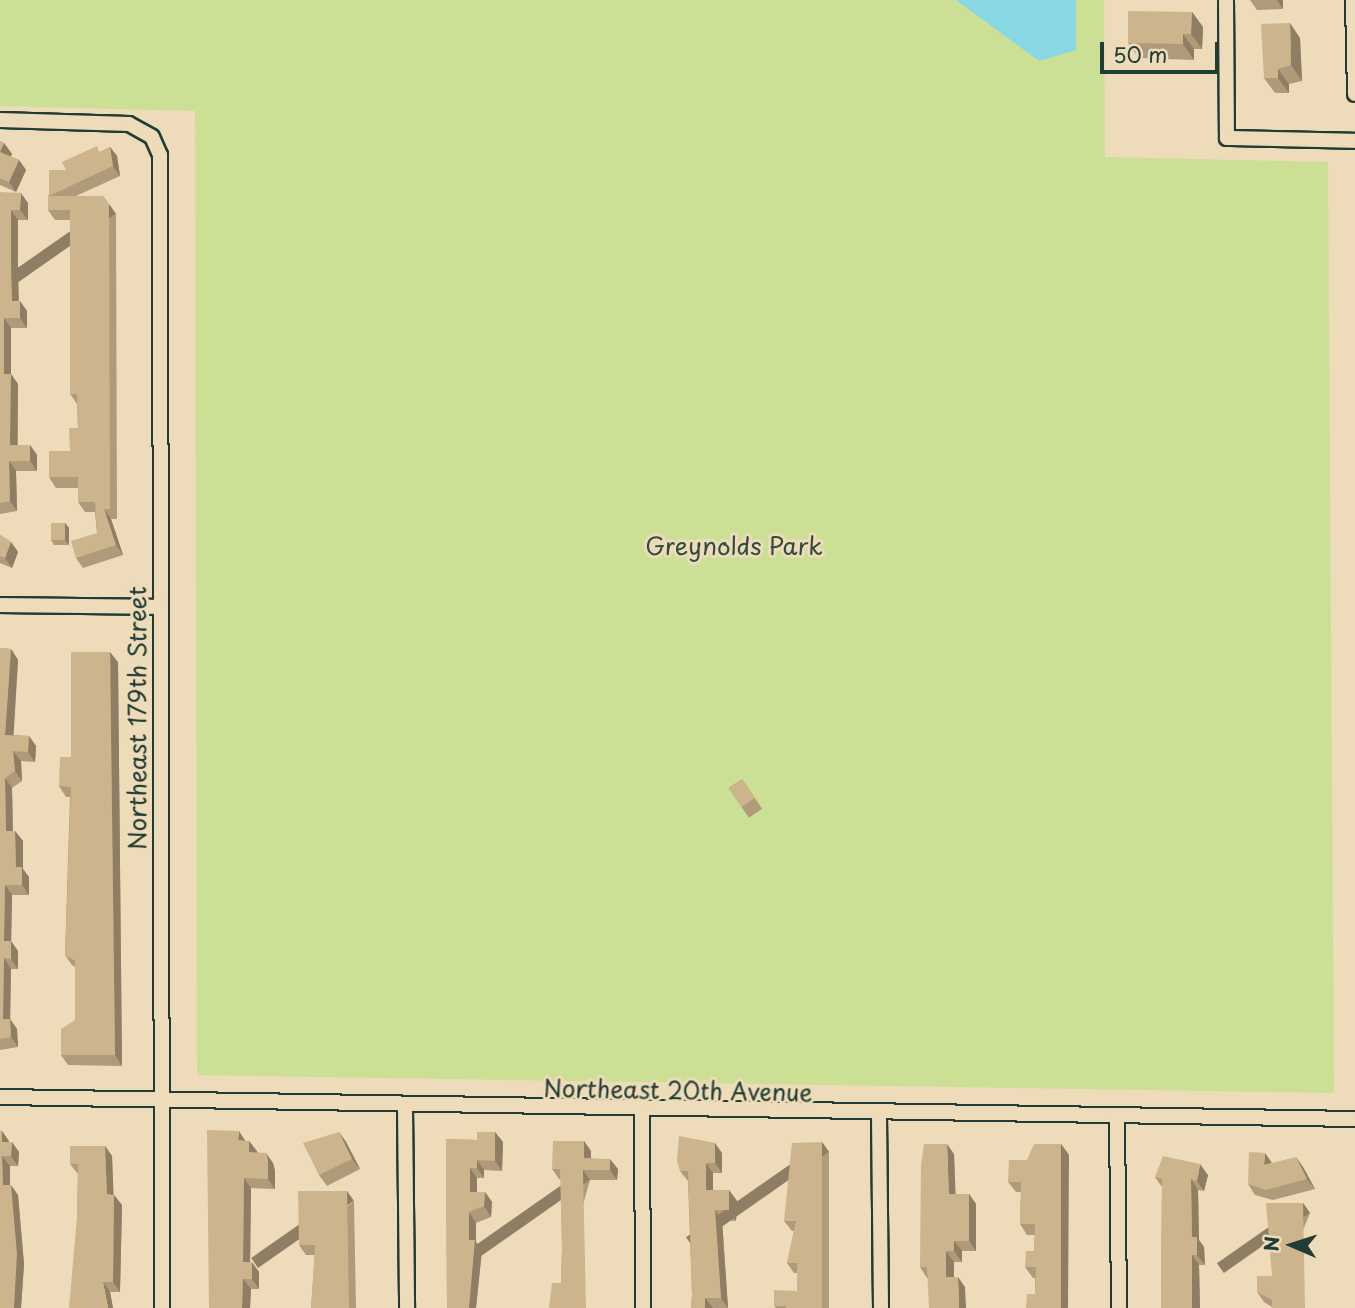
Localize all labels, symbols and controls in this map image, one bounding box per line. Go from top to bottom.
scale bar [1103,28,1222,72]
text: 50 m [1113,38,1167,70]
park label: Greynolds Park [645,532,823,560]
street label: Northeast 179th Street [123,586,151,850]
street label: Northeast 20th Avenue [543,1073,813,1107]
north arrow [1257,1210,1327,1280]
text: N [1257,1236,1285,1252]

